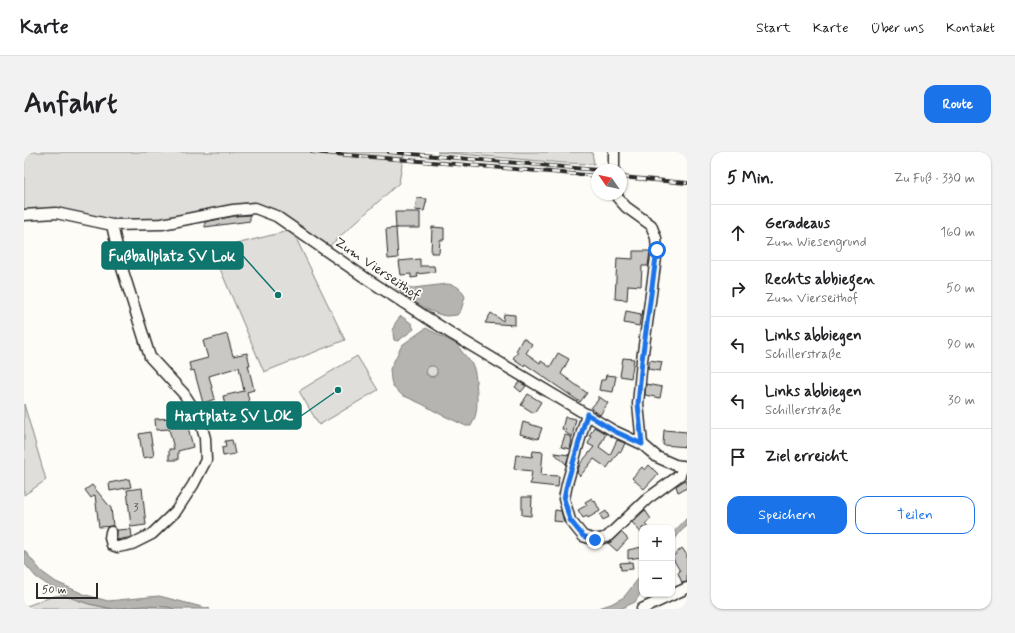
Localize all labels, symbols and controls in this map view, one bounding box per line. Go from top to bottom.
text: Karte [20,15,69,40]
text: Start [756,19,791,37]
text: Karte [813,19,848,37]
text: Über uns [870,19,924,37]
text: Kontakt [946,19,995,37]
button: Route [924,85,991,123]
text: Anfahrt [24,86,117,123]
north arrow [591,164,627,200]
text: 5 Min. [727,167,774,189]
text: Zu Fuß · 330 m [894,170,975,187]
text: Geradeaus [765,214,830,234]
icon: ahead [727,222,749,244]
text: 160 m [940,224,975,241]
street label: Zum Vierseithof [331,233,424,304]
text: Zum Wiesengrund [765,234,867,251]
route start [648,241,666,259]
callout: Fußballplatz SV Lok [102,242,243,269]
text: Fußballplatz SV Lok [108,247,236,267]
text: Rechts abbiegen [765,270,875,290]
icon: right [727,278,749,300]
text: 50 m [946,280,975,297]
text: Zum Vierseithof [765,290,858,307]
text: Links abbiegen [765,326,862,346]
icon: left [727,334,749,356]
text: 90 m [947,336,975,353]
text: Schillerstraße [765,346,841,363]
text: Links abbiegen [765,382,862,402]
icon: left [727,390,749,412]
text: 30 m [948,392,975,409]
callout: Hartplatz SV LOK [167,402,301,429]
text: Schillerstraße [765,402,841,419]
text: Hartplatz SV LOK [175,407,294,427]
icon: arrive [727,446,749,468]
text: Ziel erreicht [765,447,848,467]
button: Speichern [727,496,847,534]
button: Teilen [855,496,975,534]
house number: 3 [133,500,139,516]
map controls [639,525,675,597]
button: + [639,525,675,561]
route end [586,531,604,549]
button: − [639,561,675,597]
scale bar [36,581,98,600]
text: 50 m [42,583,67,597]

